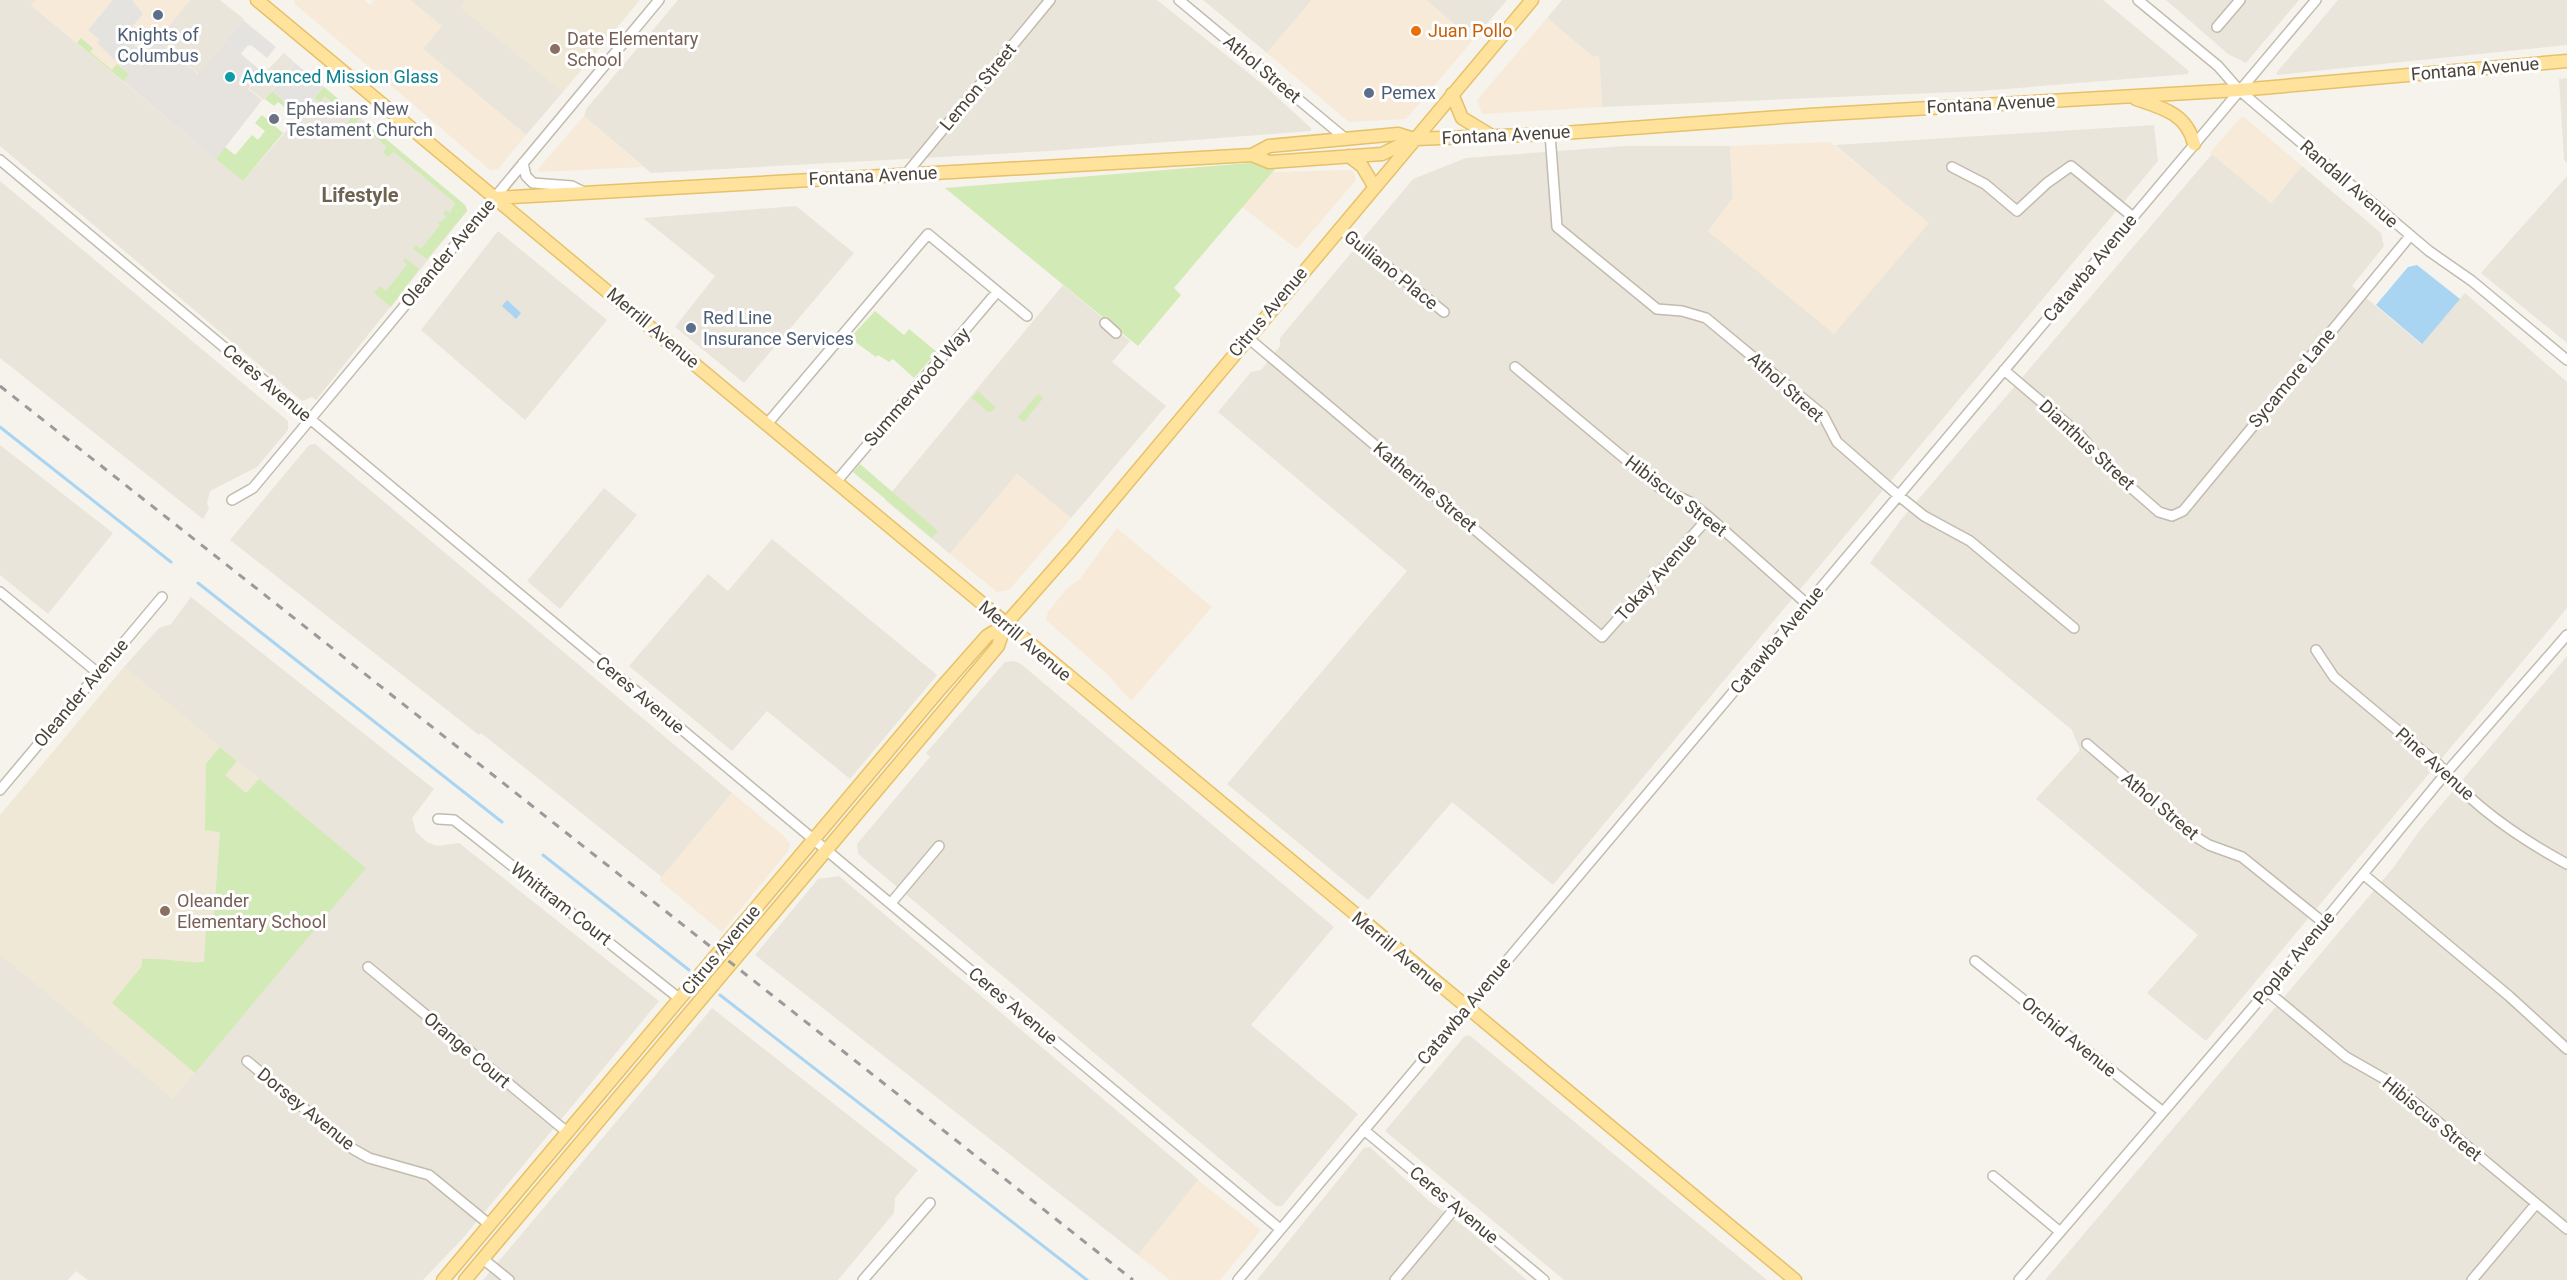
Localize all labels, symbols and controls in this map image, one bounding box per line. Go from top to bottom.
marker: Knights of Columbus [151,8,165,22]
place label: Juan Pollo [1428,20,1513,41]
place label: Knights of Columbus [117,24,200,66]
marker: Juan Pollo [1409,24,1423,38]
place label: Date Elementary School [567,28,699,70]
street label: Athol Street [1220,30,1305,107]
street label: Lemon Street [935,39,1020,134]
marker: Date Elementary School [548,42,562,56]
street label: Fontana Avenue [2410,52,2540,85]
place label: Advanced Mission Glass [242,66,439,87]
marker: Advanced Mission Glass [223,70,237,84]
place label: Pemex [1381,82,1436,103]
marker: Pemex [1362,86,1376,100]
street label: Fontana Avenue [1926,90,2056,117]
place label: Ephesians New Testament Church [286,98,433,140]
marker: Ephesians New Testament Church [267,112,281,126]
street label: Fontana Avenue [1441,121,1571,148]
street label: Randall Avenue [2296,135,2403,232]
street label: Fontana Avenue [808,162,938,189]
district label: Lifestyle [321,183,399,207]
street label: Oleander Avenue [396,194,499,311]
street label: Catawba Avenue [2039,210,2141,326]
street label: Guiliano Place [1340,225,1442,314]
street label: Citrus Avenue [1224,263,1311,361]
street label: Merrill Avenue [603,283,704,372]
place label: Red Line Insurance Services [703,307,854,349]
marker: Red Line Insurance Services [684,321,698,335]
street label: Summerwood Way [859,323,974,450]
street label: Sycamore Lane [2244,324,2339,432]
street label: Ceres Avenue [219,339,316,426]
street label: Athol Street [1744,347,1828,426]
street label: Dianthus Street [2035,395,2140,494]
street label: Katherine Street [1369,437,1481,536]
street label: Hibiscus Street [1621,451,1731,541]
street label: Tokay Avenue [1611,528,1700,625]
street label: Catawba Avenue [1726,582,1828,698]
street label: Merrill Avenue [975,596,1076,685]
street label: Oleander Avenue [29,634,132,751]
street label: Ceres Avenue [592,651,689,738]
street label: Pine Avenue [2392,723,2479,804]
street label: Athol Street [2118,767,2203,844]
street label: Whittram Court [507,858,616,950]
place label: Oleander Elementary School [177,890,326,932]
street label: Citrus Avenue [677,901,764,999]
marker: Oleander Elementary School [158,904,172,918]
street label: Merrill Avenue [1348,907,1449,996]
street label: Poplar Avenue [2249,907,2339,1009]
street label: Catawba Avenue [1413,953,1515,1069]
street label: Ceres Avenue [965,962,1062,1049]
street label: Orchid Avenue [2018,992,2121,1081]
street label: Orange Court [420,1007,515,1092]
street label: Dorsey Avenue [254,1063,359,1154]
street label: Hibiscus Street [2378,1072,2486,1165]
street label: Ceres Avenue [1406,1161,1503,1248]

